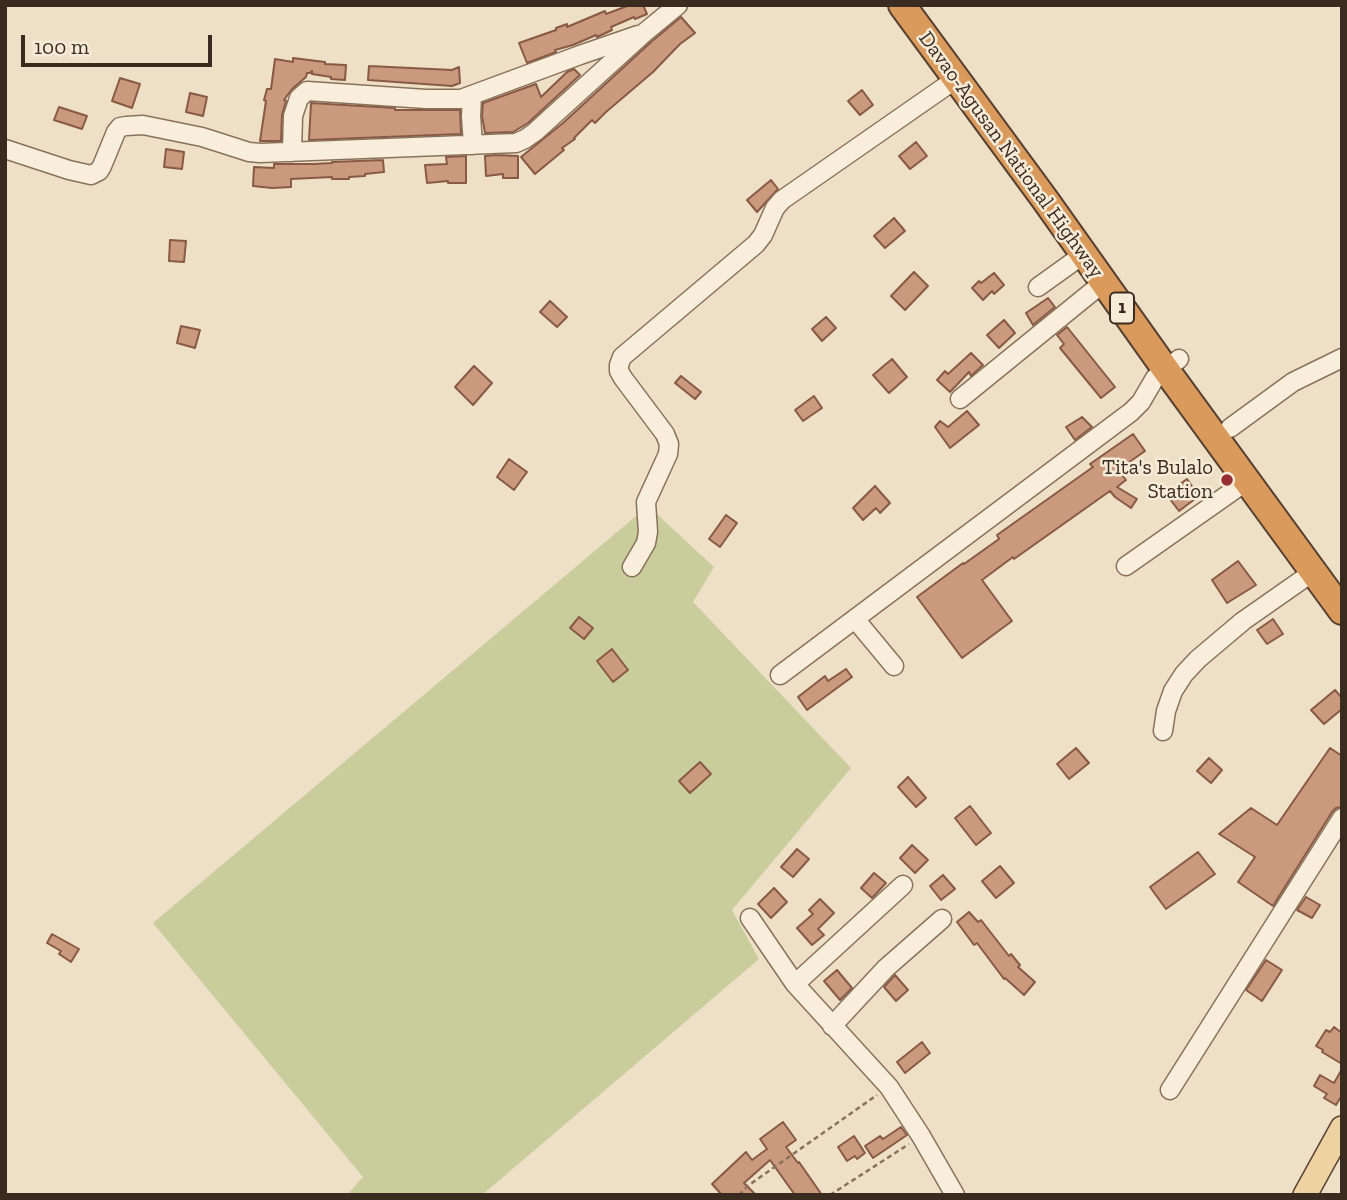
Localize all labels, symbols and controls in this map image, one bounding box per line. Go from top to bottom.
scale bar [24,21,215,65]
street label: Davao-Agusan National Highway [913,27,1109,283]
text: 100 m [34,34,89,59]
road number: 1 [1110,292,1134,324]
place label: Tita's Bulalo Station [1102,455,1213,505]
marker: Tita's Bulalo Station [1219,472,1235,488]

